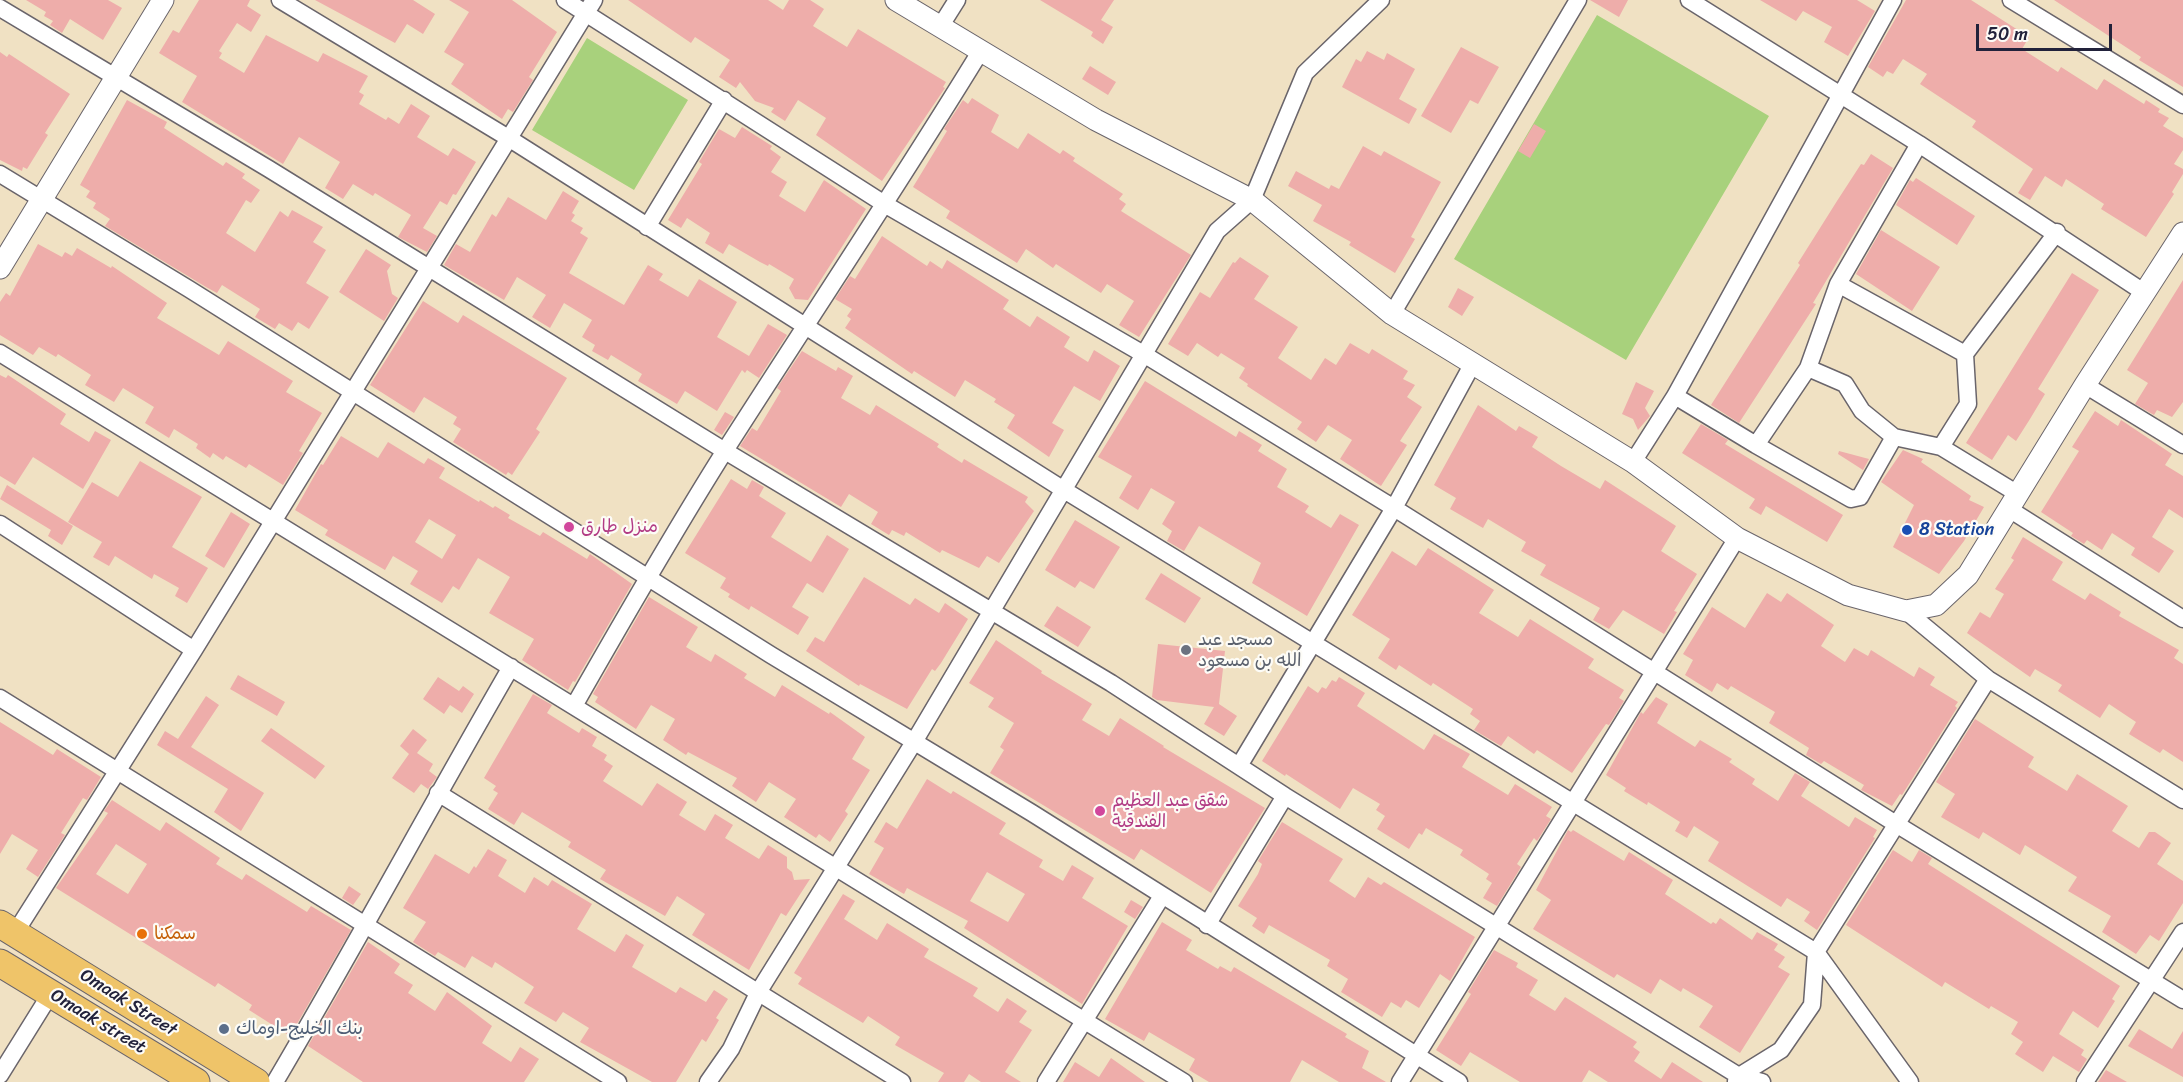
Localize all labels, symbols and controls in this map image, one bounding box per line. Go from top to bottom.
scale bar [1979,12,2116,50]
text: 50 m [1987,18,2028,50]
place label: منزل طارق [581,516,658,538]
place label: 8 Station [1919,519,1994,541]
marker: منزل طارق [562,520,576,534]
marker: 8 Station [1900,523,1914,537]
place label: مسجد عبد الله بن مسعود [1198,629,1301,672]
marker: مسجد عبد الله بن مسعود [1179,643,1193,657]
place label: شقق عبد العظيم الفندقية [1112,790,1229,832]
marker: شقق عبد العظيم الفندقية [1093,804,1107,818]
place label: سمكنا [154,923,196,945]
marker: سمكنا [135,927,149,941]
street label: Omaak Street [76,965,180,1041]
street label: Omaak street [46,985,150,1059]
place label: بنك الخليج-اوماك [236,1018,363,1040]
marker: بنك الخليج-اوماك [217,1022,231,1036]

